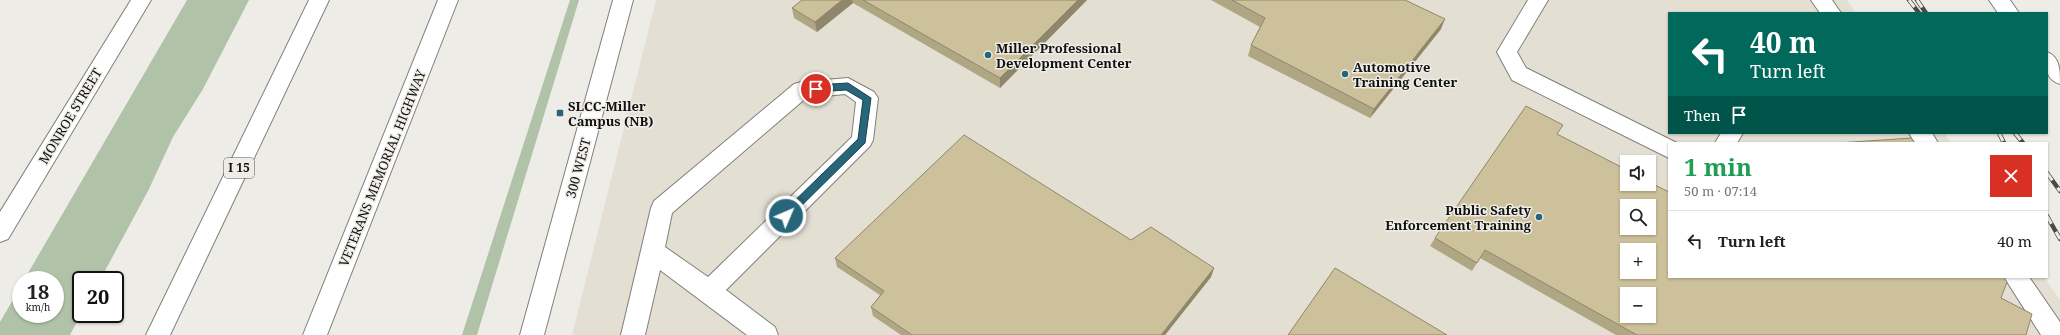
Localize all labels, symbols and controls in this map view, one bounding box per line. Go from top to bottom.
text: 40 m [1750,23,1817,61]
icon: left [1684,28,1736,80]
place label: Miller Professional Development Center [996,39,1132,72]
marker: Miller Professional Development Center [983,50,993,60]
place label: Automotive Training Center [1353,58,1457,91]
text: Turn left [1750,59,1825,83]
street label: MONROE STREET [34,65,106,167]
street label: VETERANS MEMORIAL HIGHWAY [334,66,430,269]
marker: Automotive Training Center [1340,69,1350,79]
pin [799,72,833,106]
icon: arrive [805,78,827,100]
place label: SLCC-Miller Campus (NB) [568,97,653,130]
icon: arrive [1728,104,1750,126]
text: Then [1684,105,1720,125]
marker: SLCC-Miller Campus (NB) [555,108,565,118]
street label: 300 WEST [561,136,595,200]
text: 1 min [1684,150,1752,183]
map controls [1620,155,1656,323]
button: sound [1620,155,1656,191]
button: close [1990,155,2032,197]
road number: I 15 [224,158,254,178]
text: 50 m · 07:14 [1684,182,1757,200]
position arrow [765,195,807,237]
button: search [1620,199,1656,235]
place label: Public Safety Enforcement Training [1385,201,1532,234]
marker: Public Safety Enforcement Training [1534,212,1544,222]
icon: left [1684,230,1706,252]
text: Turn left [1718,231,1786,251]
text: 40 m [1997,231,2032,251]
button: + [1620,243,1656,279]
speed limit sign: 20 [72,271,124,323]
text: 18 [27,278,49,305]
button: − [1620,287,1656,323]
text: km/h [26,300,50,314]

